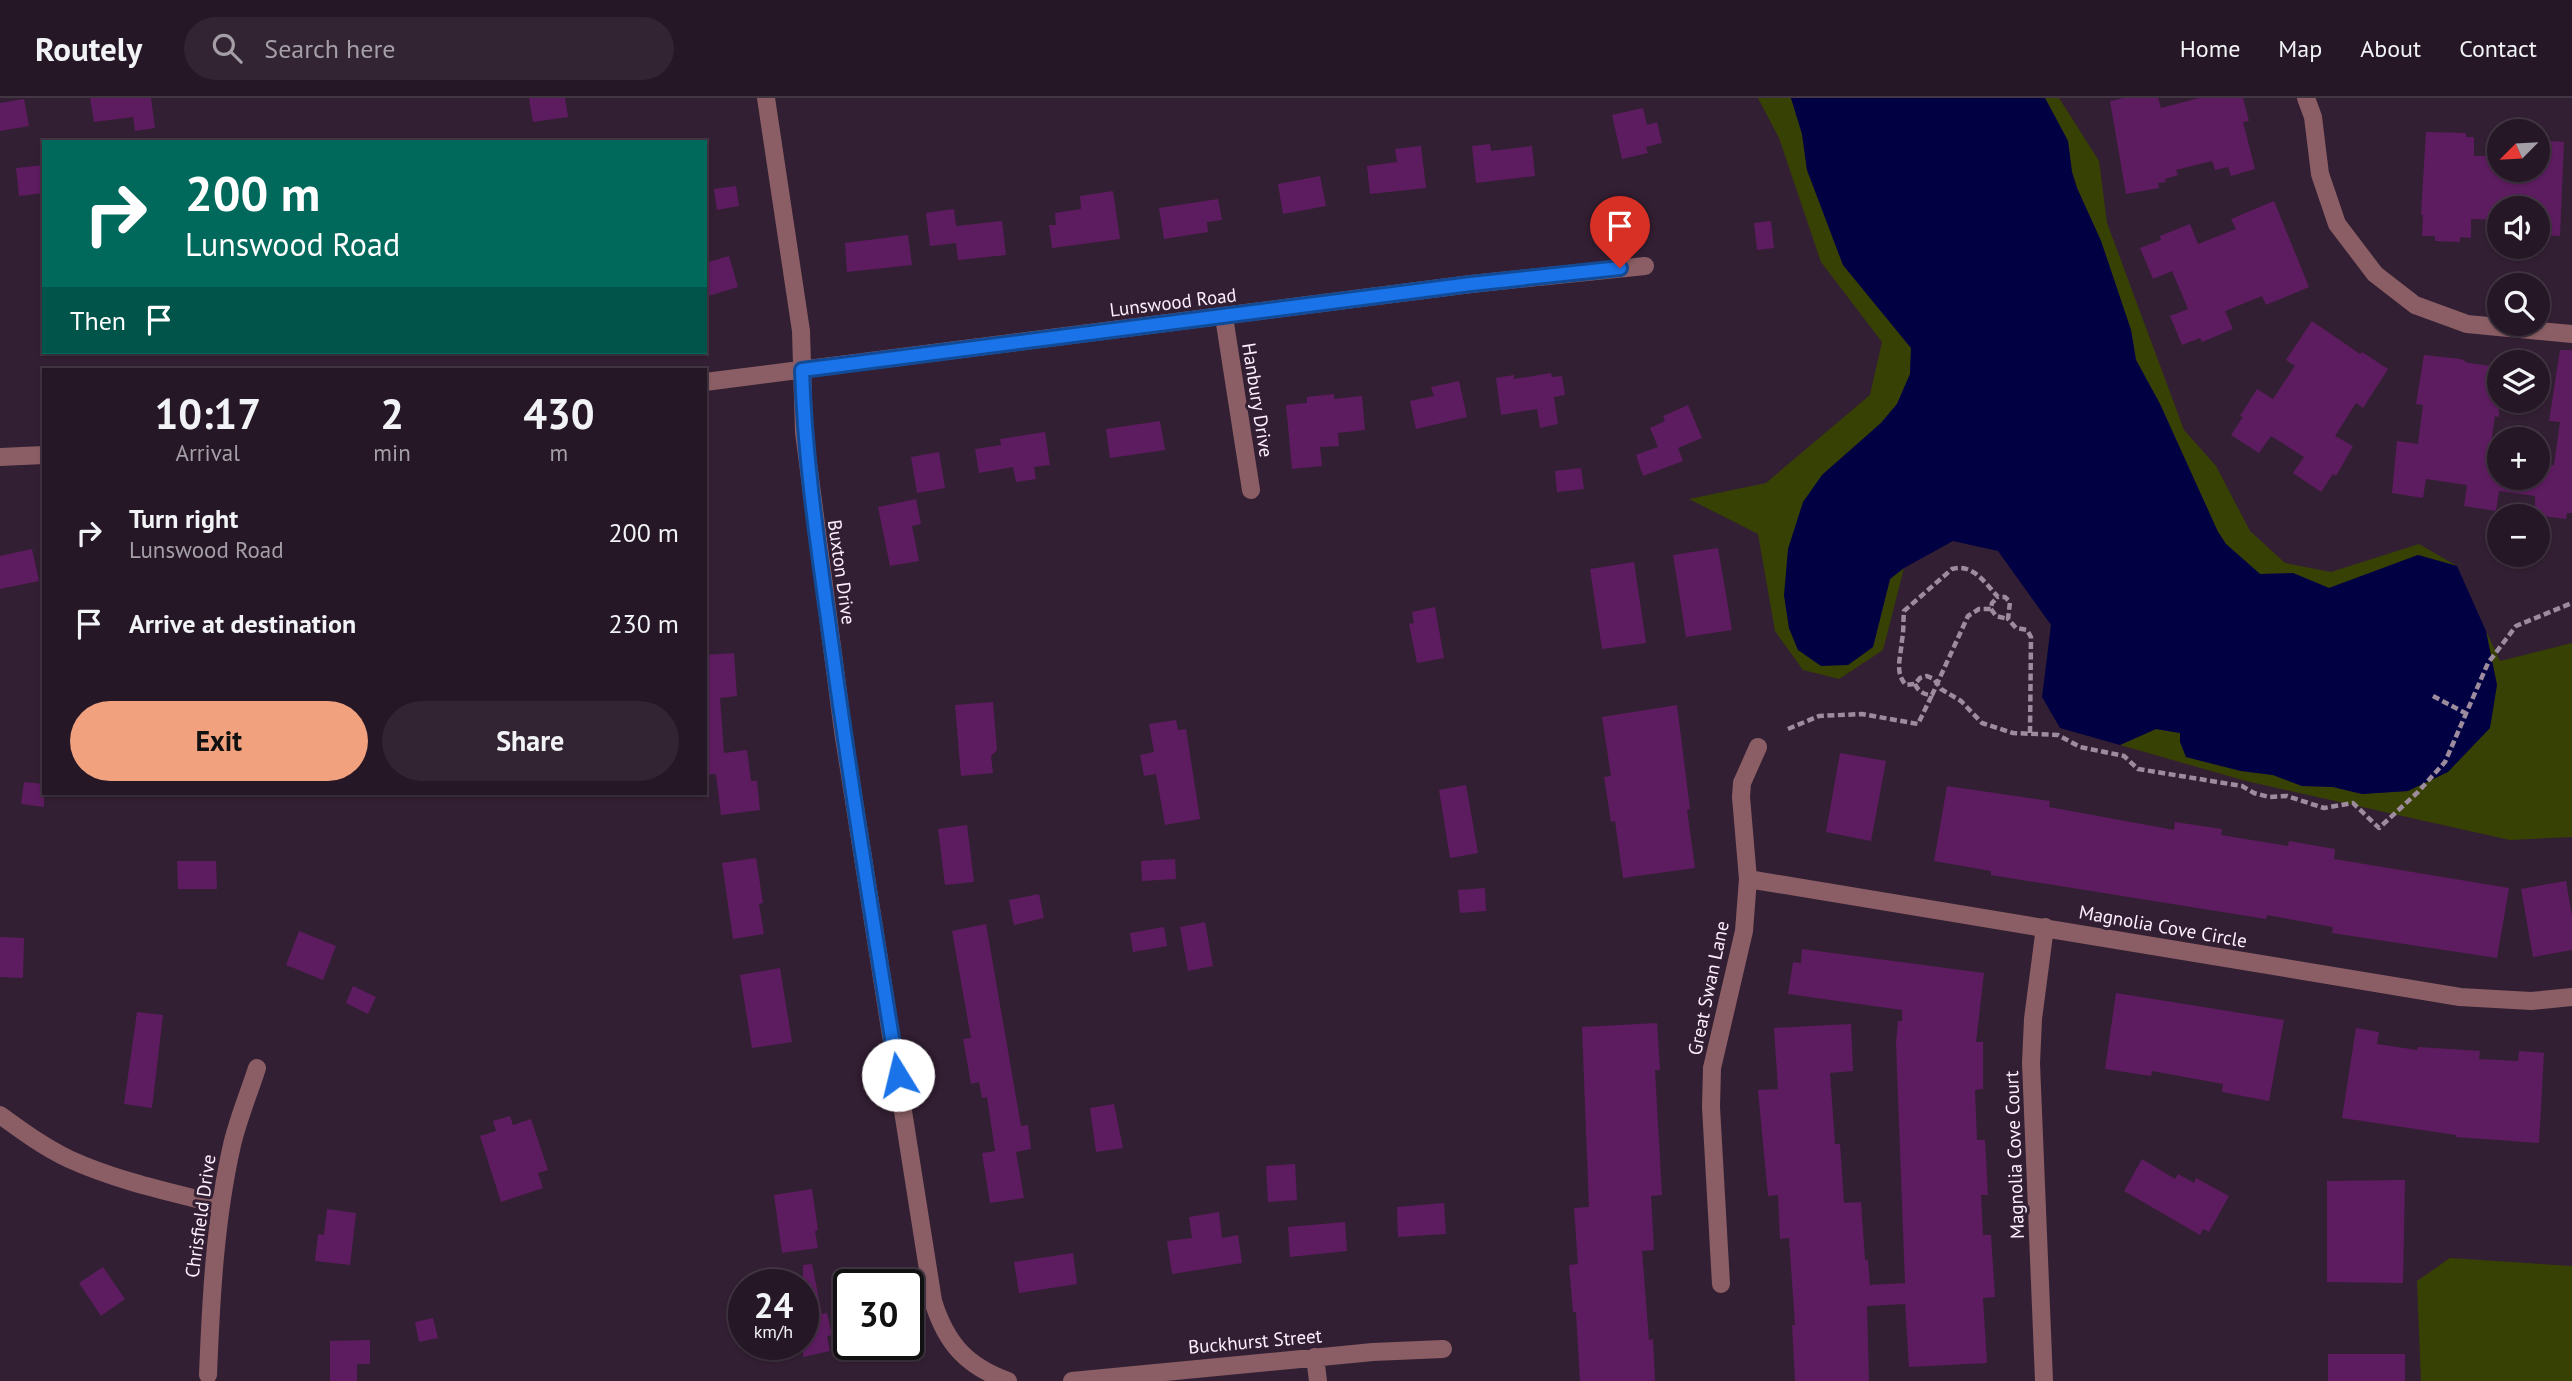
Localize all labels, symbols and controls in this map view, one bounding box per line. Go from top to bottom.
search box [184,17,674,80]
text: Routely [35,27,142,70]
icon: search [208,29,246,67]
text: Search here [264,32,395,65]
text: Home [2180,33,2240,64]
text: Map [2278,33,2322,64]
text: About [2360,33,2421,64]
text: Contact [2459,33,2537,64]
north arrow [2487,119,2550,182]
map controls [2487,119,2550,567]
text: 200 m [185,161,320,225]
icon: right [70,168,161,259]
pin [1590,196,1650,268]
button: sound [2487,196,2550,259]
icon: arrive [1601,207,1639,245]
text: Lunswood Road [185,223,400,265]
button: search [2487,273,2550,336]
street label: Lunswood Road [1108,282,1238,322]
icon: arrive [140,301,178,339]
text: Then [70,304,126,337]
street label: Hanbury Drive [1237,341,1279,459]
button: layers [2487,350,2550,413]
text: 10:17 [154,386,261,441]
text: 2 [380,386,404,441]
text: 430 [523,386,595,441]
button: + [2487,427,2550,490]
text: Arrival [175,438,240,467]
text: min [373,438,411,467]
text: m [550,438,568,467]
text: Turn right [129,502,238,535]
button: − [2487,504,2550,567]
icon: right [70,514,108,552]
text: 200 m [608,516,679,549]
street label: Buxton Drive [823,518,861,626]
text: Lunswood Road [129,535,284,564]
icon: arrive [70,605,108,643]
text: Arrive at destination [129,607,356,640]
text: 230 m [608,607,679,640]
button: Exit [70,701,368,781]
button: Share [382,701,679,781]
street label: Magnolia Cove Circle [2077,899,2249,953]
street label: Great Swan Lane [1682,919,1734,1057]
position arrow [861,1038,935,1112]
street label: Magnolia Cove Court [1999,1070,2029,1240]
street label: Chrisfield Drive [179,1153,221,1279]
speed limit sign: 30 [833,1269,924,1360]
text: 24 [754,1282,793,1328]
text: km/h [754,1320,793,1343]
street label: Buckhurst Street [1187,1323,1323,1359]

